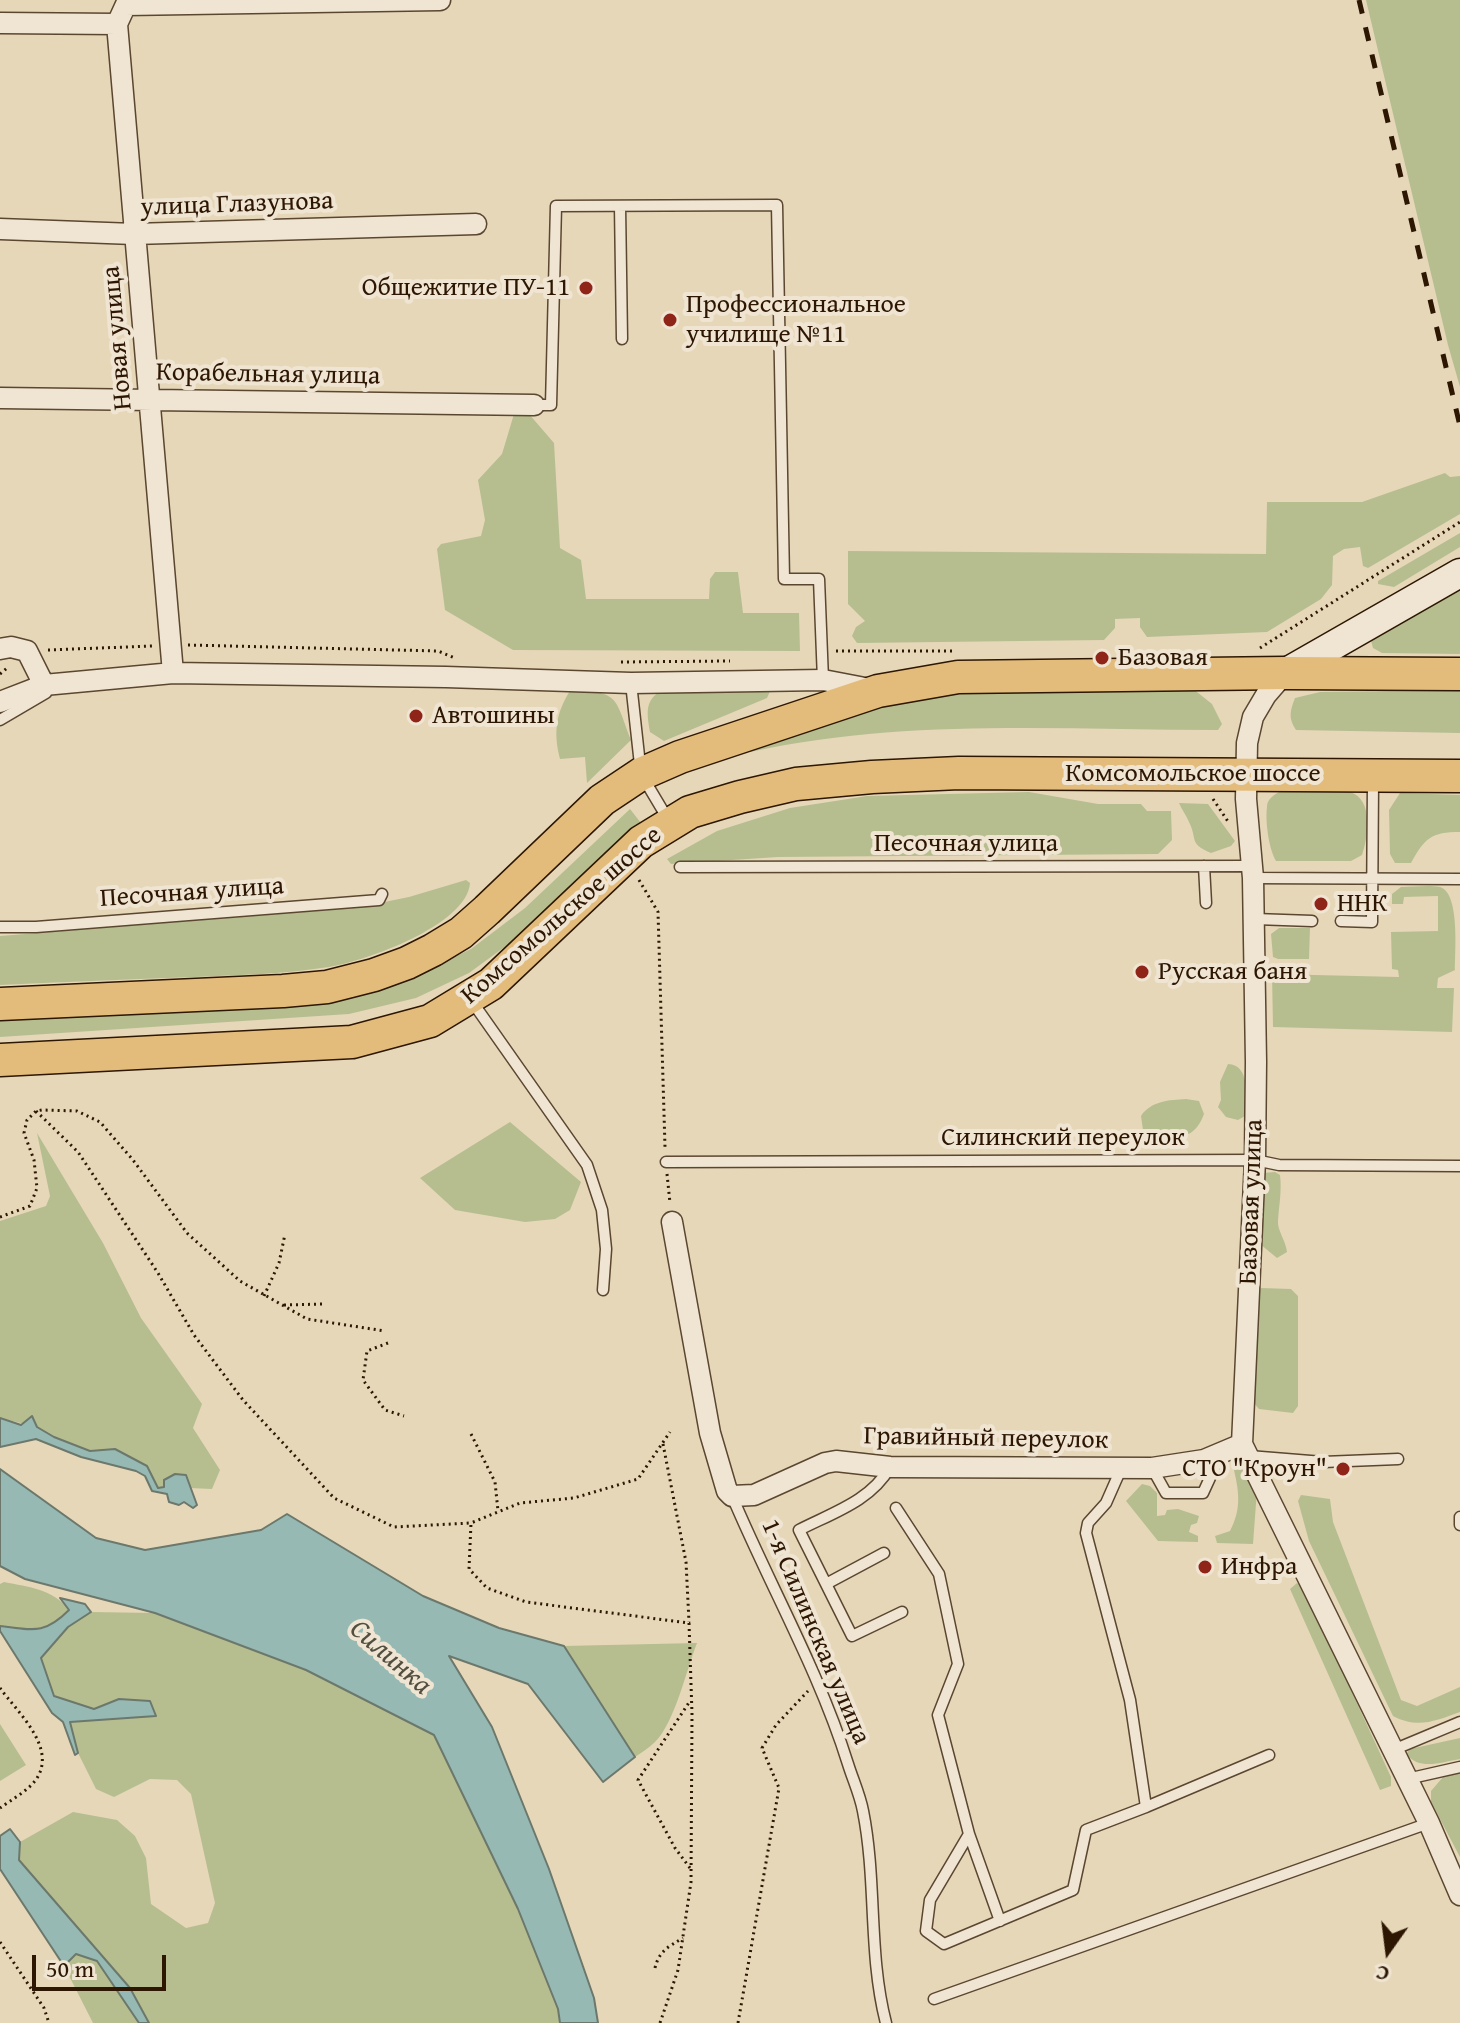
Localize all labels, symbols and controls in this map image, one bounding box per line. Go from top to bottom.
street label: улица Глазунова [140,186,334,224]
street label: Новая улица [96,265,140,411]
place label: Общежитие ПУ-11 [362,272,570,304]
marker: Общежитие ПУ-11 [577,279,595,297]
place label: Профессиональное училище №11 [686,289,906,350]
marker: Профессиональное училище №11 [661,311,679,329]
street label: Корабельная улица [156,357,380,393]
place label: Базовая [1118,642,1208,674]
marker: Базовая [1093,649,1111,667]
place label: Автошины [432,700,555,732]
marker: Автошины [407,707,425,725]
street label: Комсомольское шоссе [1065,758,1321,790]
street label: Комсомольское шоссе [455,820,669,1012]
street label: Песочная улица [874,828,1058,860]
street label: Песочная улица [99,871,285,915]
place label: ННК [1337,888,1388,920]
marker: ННК [1312,895,1330,913]
place label: Русская баня [1158,956,1307,988]
marker: Русская баня [1133,963,1151,981]
street label: Базовая улица [1234,1119,1270,1285]
street label: Силинский переулок [941,1122,1185,1154]
street label: Гравийный переулок [863,1421,1109,1457]
place label: СТО "Кроун" [1182,1453,1327,1485]
marker: СТО "Кроун" [1334,1460,1352,1478]
street label: 1-я Силинская улица [753,1515,877,1749]
place label: Инфра [1221,1551,1297,1583]
marker: Инфра [1196,1558,1214,1576]
water label: Силинка [342,1613,438,1703]
north arrow [1348,1911,1428,1991]
scale bar [36,1939,170,1989]
text: 50 m [46,1951,94,1986]
text: С [1372,1957,1392,1991]

